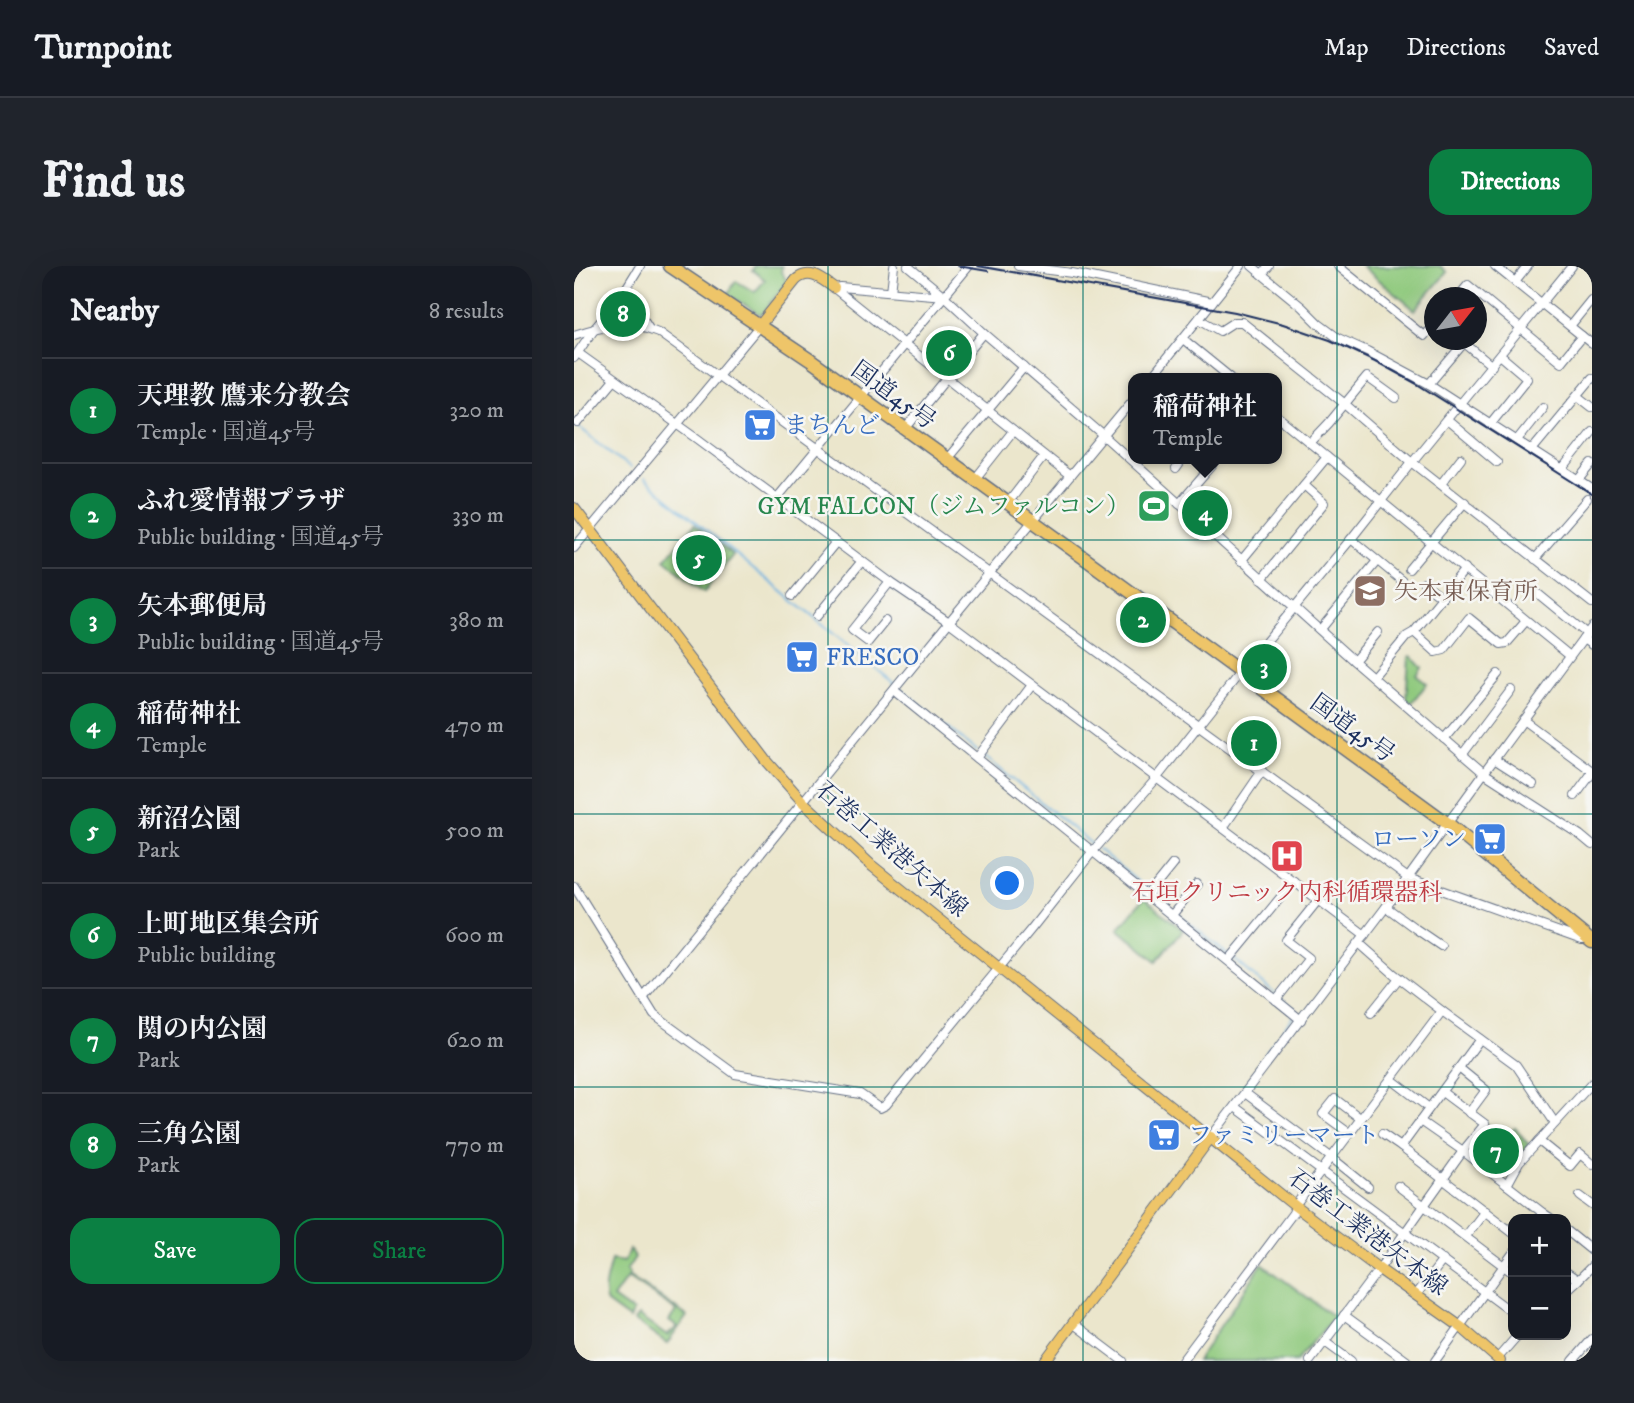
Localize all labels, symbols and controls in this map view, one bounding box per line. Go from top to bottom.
text: Turnpoint [35,28,172,69]
text: Map [1324,33,1369,63]
text: Directions [1407,33,1506,63]
text: Saved [1544,33,1599,63]
button: Directions [1429,149,1592,215]
text: Find us [42,151,185,213]
north arrow [1424,287,1487,350]
pin: 8 [600,288,646,340]
text: Nearby [70,293,159,330]
text: 8 results [429,297,504,326]
pin: 6 [926,327,972,379]
street label: 国道45号 [845,355,942,437]
popup [1128,373,1282,464]
text: 天理教 鷹来分教会 [137,380,351,413]
text: 稲荷神社 [1153,391,1257,424]
text: 1 [89,396,97,425]
text: 320 m [450,396,504,425]
supermarket icon: まちんど [741,406,779,444]
place label: まちんど [784,411,880,441]
text: Temple · 国道45号 [137,418,316,447]
text: Temple [1153,424,1223,453]
text: ふれ愛情報プラザ [137,485,345,518]
sports icon: GYM FALCON（ジムファルコン） [1135,487,1173,525]
pin: 4 [1182,487,1228,539]
place label: GYM FALCON（ジムファルコン） [757,492,1130,522]
text: 2 [87,501,99,530]
text: 330 m [452,501,504,530]
text: Public building · 国道45号 [137,523,384,552]
pin: 5 [676,532,722,584]
school or university icon: 矢本東保育所 [1351,572,1389,610]
place label: 矢本東保育所 [1394,577,1538,607]
text: 矢本郵便局 [137,590,267,623]
pin: 2 [1120,594,1166,646]
text: 3 [89,606,97,635]
text: 380 m [449,606,504,635]
text: Public building · 国道45号 [137,628,384,657]
supermarket icon: FRESCO [783,638,821,676]
pin: 3 [1241,641,1287,693]
place label: FRESCO [826,643,919,673]
street label: 国道45号 [1304,688,1401,770]
text: 稲荷神社 [137,698,241,731]
text: 4 [86,711,100,740]
text: 470 m [445,711,504,740]
pin: 1 [1231,717,1277,769]
text: Temple [137,731,207,760]
street label: 石巻工業港矢本線 [809,775,974,924]
text: 新沼公園 [137,803,241,836]
text: 5 [87,816,99,845]
text: 500 m [446,816,504,845]
supermarket icon: ローソン [1471,820,1509,858]
place label: ローソン [1371,825,1466,855]
text: Park [137,836,180,865]
hospital icon: 石垣クリニック内科循環器科 [1268,837,1306,875]
your location [990,866,1024,900]
place label: 石垣クリニック内科循環器科 [1132,878,1442,908]
text: 上町地区集会所 [137,908,319,941]
text: 6 [87,921,99,950]
text: 600 m [445,921,504,950]
text: Public building [137,941,275,970]
text: 関の内公園 [137,1013,267,1046]
text: 7 [87,1026,99,1055]
text: 620 m [446,1026,504,1055]
text: Park [137,1046,180,1075]
supermarket icon: ファミリーマート [1145,1116,1183,1154]
text: 三角公園 [137,1118,241,1151]
place label: ファミリーマート [1188,1121,1380,1151]
pin: 7 [1473,1125,1519,1177]
text: 8 [87,1131,99,1160]
text: 770 m [445,1131,504,1160]
text: Park [137,1151,180,1180]
street label: 石巻工業港矢本線 [1282,1163,1453,1303]
map controls [1508,1214,1571,1340]
button: + [1508,1214,1571,1277]
button: Save [70,1218,280,1284]
button: Share [294,1218,504,1284]
button: − [1508,1277,1571,1340]

